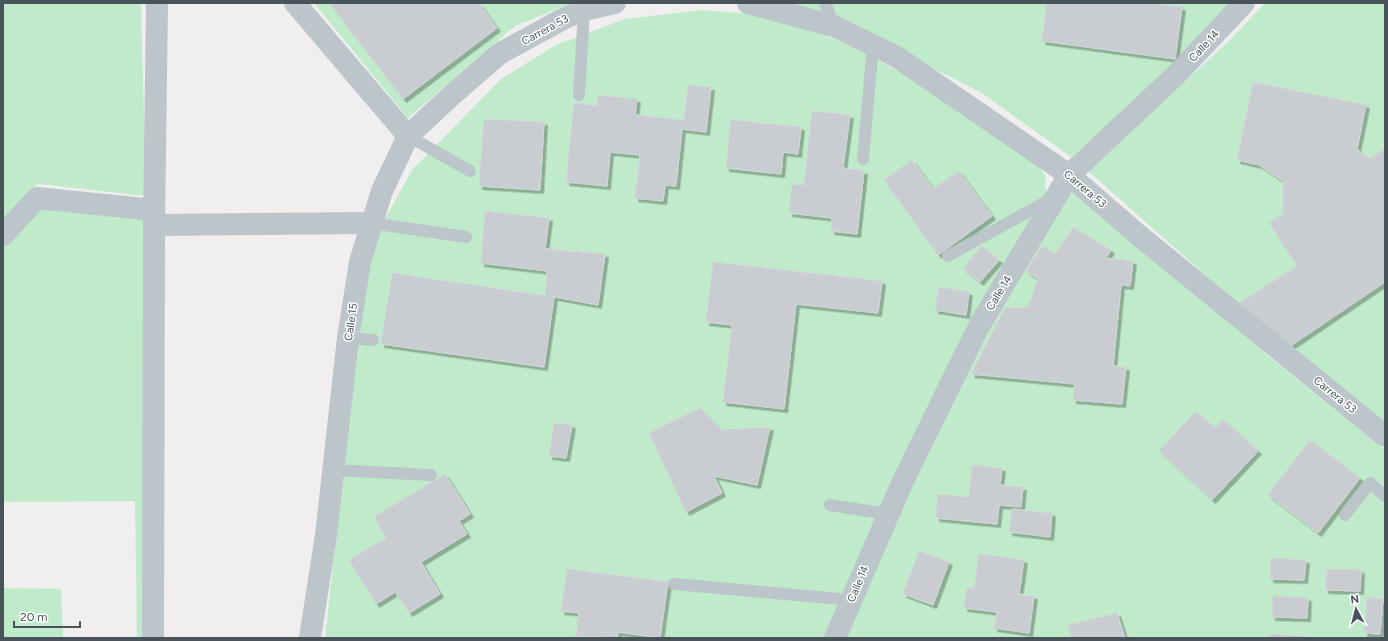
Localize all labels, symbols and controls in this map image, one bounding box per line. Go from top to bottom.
street label: Carrera 53 [519,12,571,48]
street label: Calle 14 [1186,27,1222,65]
street label: Carrera 53 [1061,168,1109,210]
street label: Calle 14 [984,273,1015,313]
street label: Calle 15 [342,302,360,342]
street label: Carrera 53 [1311,374,1359,416]
street label: Calle 14 [844,564,872,604]
north arrow [1336,589,1376,629]
text: N [1350,593,1360,607]
scale bar [14,603,80,629]
text: 20 m [20,610,48,624]

